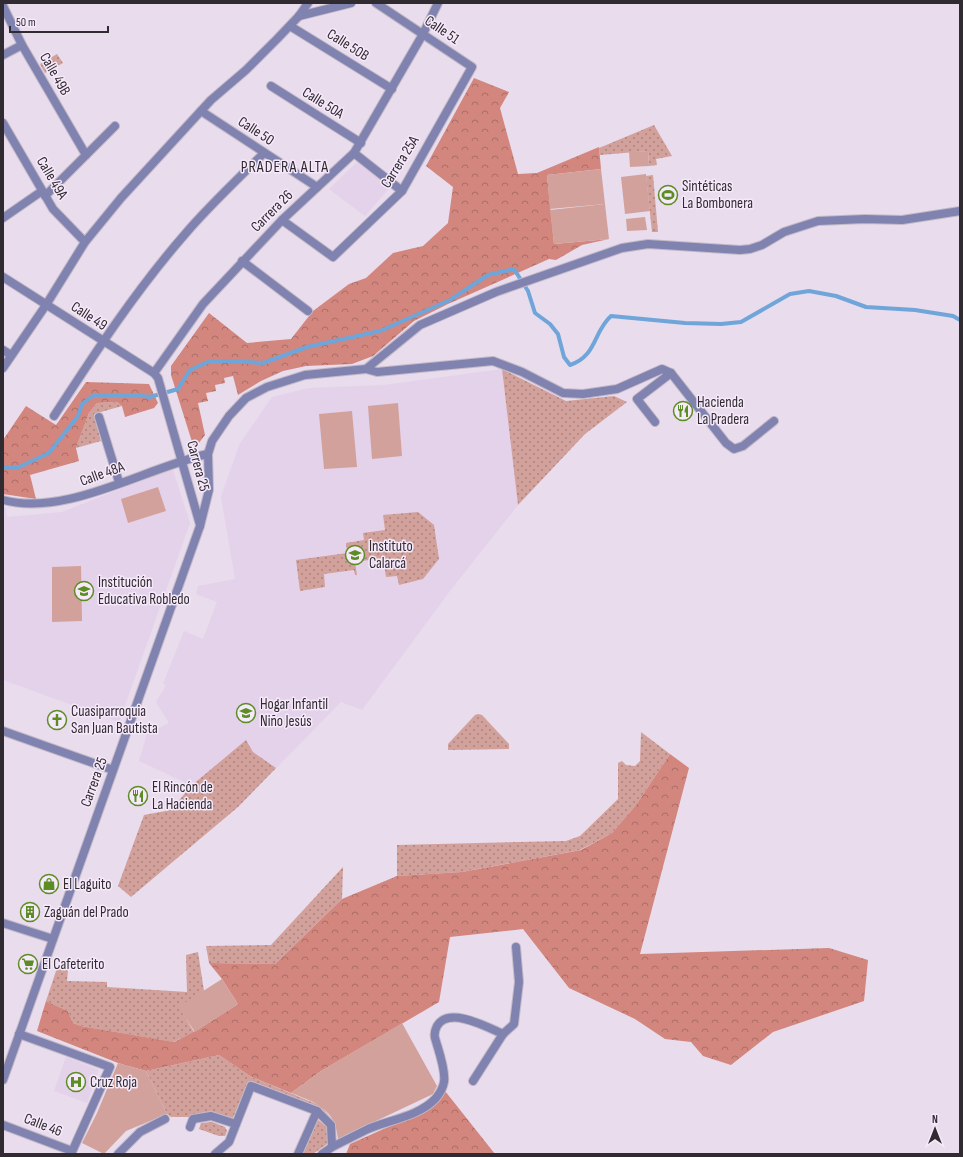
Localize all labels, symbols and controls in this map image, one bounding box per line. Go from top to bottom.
scale bar [10,8,108,34]
street label: Calle 51 [421,11,464,49]
text: 50 m [16,15,36,30]
street label: Calle 50B [323,25,373,65]
street label: Calle 49B [35,49,75,99]
street label: Calle 50A [299,83,348,123]
street label: Calle 50 [234,112,278,150]
street label: Carrera 25A [377,132,424,192]
street label: Calle 49A [32,153,72,203]
district label: PRADERA ALTA [241,158,329,177]
place label: Sintéticas La Bombonera [682,177,753,213]
sports icon: Sintéticas La Bombonera [657,184,679,206]
street label: Carrera 26 [247,186,297,236]
street label: Calle 49 [67,297,111,335]
place label: Hacienda La Pradera [697,393,749,429]
restaurant icon: Hacienda La Pradera [672,400,694,422]
street label: Carrera 25 [182,439,214,493]
street label: Calle 48A [77,457,127,491]
place label: Instituto Calarcá [369,537,413,573]
school or university icon: Instituto Calarcá [344,544,366,566]
place label: Institución Educativa Robledo [98,573,190,609]
school or university icon: Institución Educativa Robledo [73,580,95,602]
place label: Hogar Infantil Niño Jesús [260,695,328,731]
place label: Cuasiparroquia San Juan Bautista [71,702,158,738]
school or university icon: Hogar Infantil Niño Jesús [235,702,257,724]
church icon: Cuasiparroquia San Juan Bautista [46,709,68,731]
street label: Carrera 25 [76,754,112,810]
place label: El Rincón de La Hacienda [152,778,213,814]
restaurant icon: El Rincón de La Hacienda [127,785,149,807]
shop icon: El Laguito [38,873,60,895]
place label: El Laguito [63,875,111,894]
building icon: Zaguán del Prado [19,901,41,923]
place label: Zaguán del Prado [44,903,129,922]
supermarket icon: El Cafeterito [17,953,39,975]
place label: El Cafeterito [42,955,104,974]
hospital icon: Cruz Roja [65,1071,87,1093]
place label: Cruz Roja [90,1073,137,1092]
street label: Calle 46 [21,1109,65,1141]
north arrow [915,1109,955,1149]
text: N [932,1113,938,1126]

